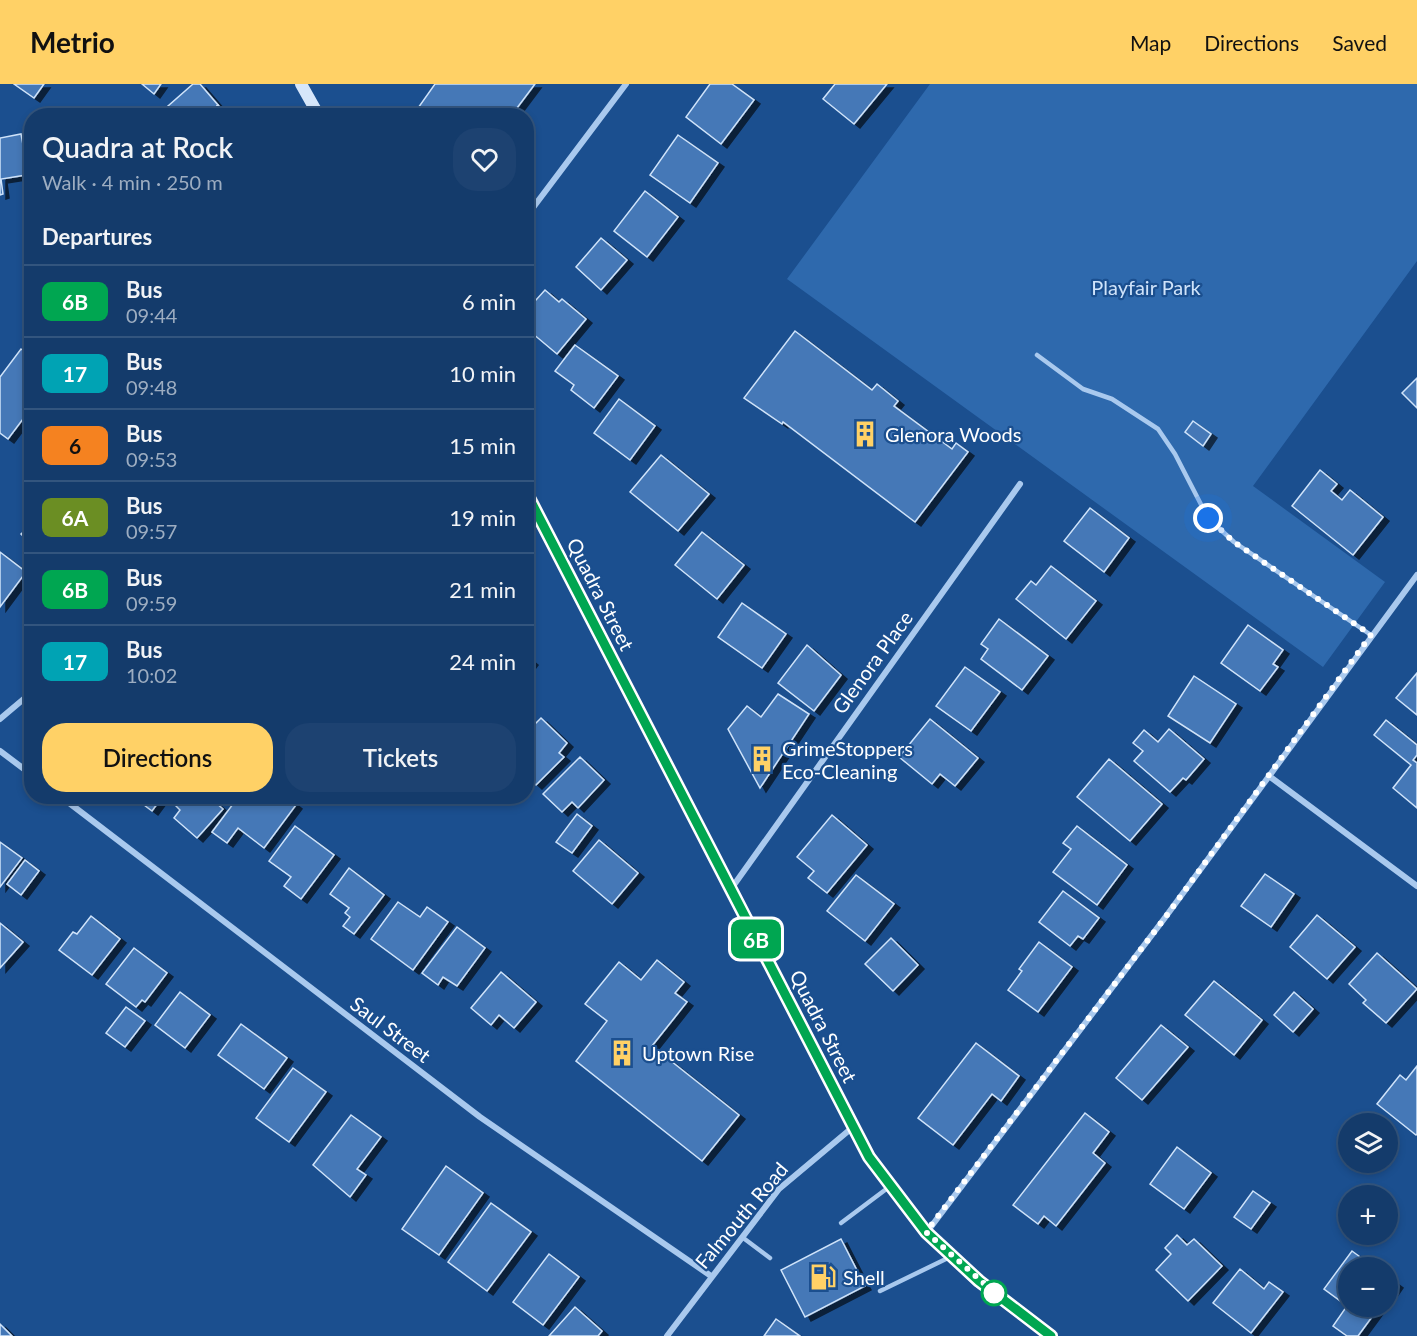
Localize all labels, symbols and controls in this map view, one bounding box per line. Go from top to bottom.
text: Metrio [30,25,115,59]
text: Map [1130,30,1171,55]
text: Directions [1204,30,1299,55]
text: Saved [1332,30,1387,55]
button: heart [453,128,516,191]
text: Quadra at Rock [42,130,233,164]
text: Walk · 4 min · 250 m [42,170,223,194]
text: Departures [42,223,152,250]
park label: Playfair Park [1091,275,1202,299]
text: Bus [126,276,162,303]
text: 6 min [462,288,516,315]
text: 6B [62,289,88,314]
text: 09:44 [126,303,177,327]
text: Bus [126,348,162,375]
text: 10 min [449,360,516,387]
text: 17 [63,361,87,386]
text: 09:48 [126,375,177,399]
building icon: Glenora Woods [850,419,880,449]
text: Bus [126,420,162,447]
place label: Glenora Woods [885,422,1021,446]
text: 15 min [449,432,516,459]
text: 6 [69,433,81,458]
text: 09:53 [126,447,177,471]
text: Bus [126,492,162,519]
your location [1193,503,1223,533]
text: 19 min [449,504,516,531]
text: 6A [62,505,88,530]
text: 09:57 [126,519,177,543]
street label: Quadra Street [562,534,640,654]
text: Bus [126,564,162,591]
text: 21 min [449,576,516,603]
text: 6B [62,577,88,602]
text: 09:59 [126,591,177,615]
street label: Glenora Place [827,606,917,718]
text: Bus [126,636,162,663]
text: 24 min [449,648,516,675]
text: 17 [63,649,87,674]
text: 10:02 [126,663,177,687]
button: Directions [42,723,273,792]
button: Tickets [285,723,516,792]
place label: GrimeStoppers Eco-Cleaning [782,736,913,783]
building icon: GrimeStoppers Eco-Cleaning [747,744,777,774]
line badge: 6B [729,920,783,958]
text: 6B [743,927,769,952]
street label: Quadra Street [785,966,863,1086]
street label: Saul Street [346,991,436,1067]
building icon: Uptown Rise [607,1038,637,1068]
place label: Uptown Rise [642,1041,754,1065]
map controls [1338,1113,1398,1317]
button: layers [1338,1113,1398,1173]
street label: Falmouth Road [690,1157,792,1273]
button: + [1338,1185,1398,1245]
button: − [1338,1257,1398,1317]
fuel station icon: Shell [808,1262,838,1292]
place label: Shell [843,1265,885,1289]
unlabelled marker [981,1280,1007,1306]

